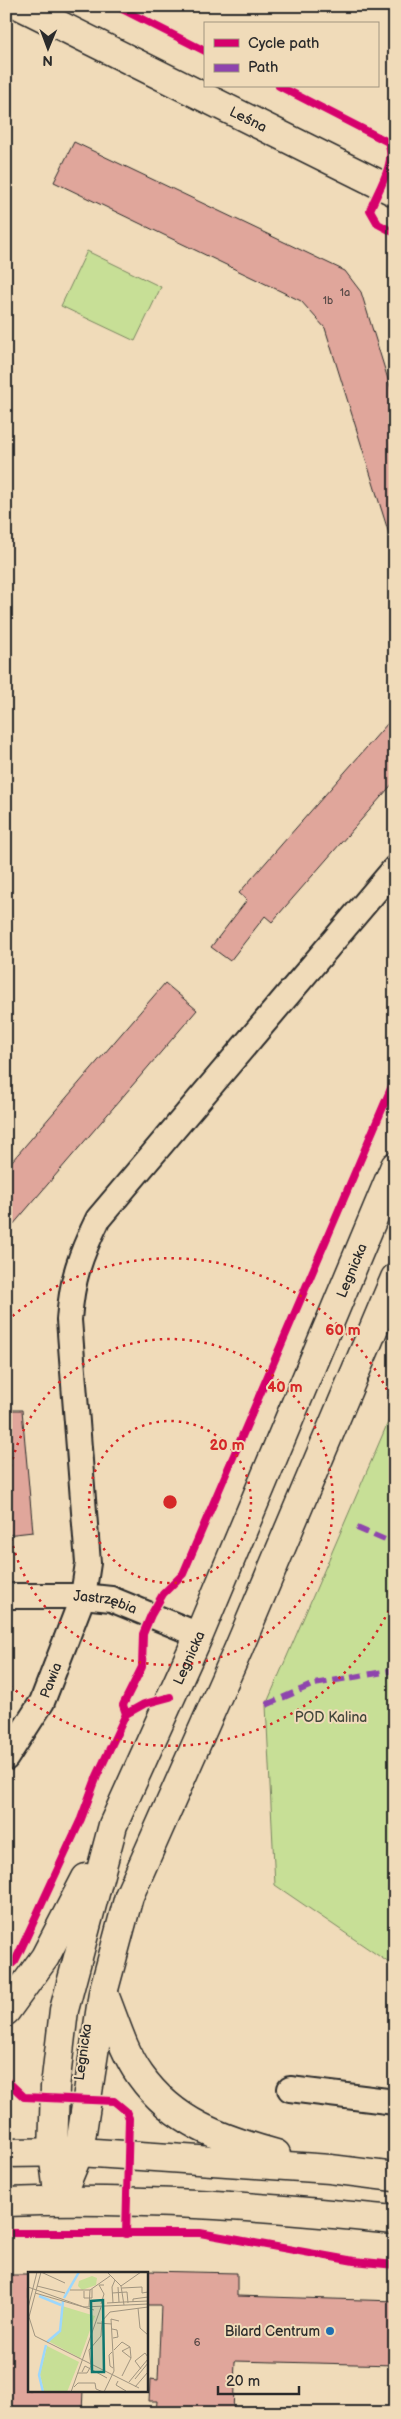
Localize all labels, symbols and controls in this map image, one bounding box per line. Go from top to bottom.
north arrow [22,22,72,72]
legend [204,22,378,88]
text: Cycle path [248,34,319,53]
text: N [42,52,53,69]
text: Path [248,58,278,77]
street label: Leśna [227,103,270,136]
house number: 1a [340,286,350,299]
house number: 1b [323,294,333,307]
street label: Legnicka [332,1241,370,1300]
text: 60 m [325,1321,361,1340]
text: 40 m [267,1378,303,1397]
text: 20 m [210,1436,245,1455]
centre of rings [161,1493,179,1511]
street label: Jastrzębia [73,1587,140,1617]
street label: Legnicka [169,1628,208,1687]
street label: Pawia [36,1660,65,1700]
park label: POD Kalina [295,1709,367,1726]
street label: Legnicka [71,2022,95,2081]
inset map [28,2272,148,2392]
place label: Bilard Centrum [225,2323,320,2340]
marker: Bilard Centrum [324,2325,336,2337]
house number: 6 [194,2336,201,2349]
scale bar [218,2364,300,2396]
text: 20 m [226,2372,260,2391]

